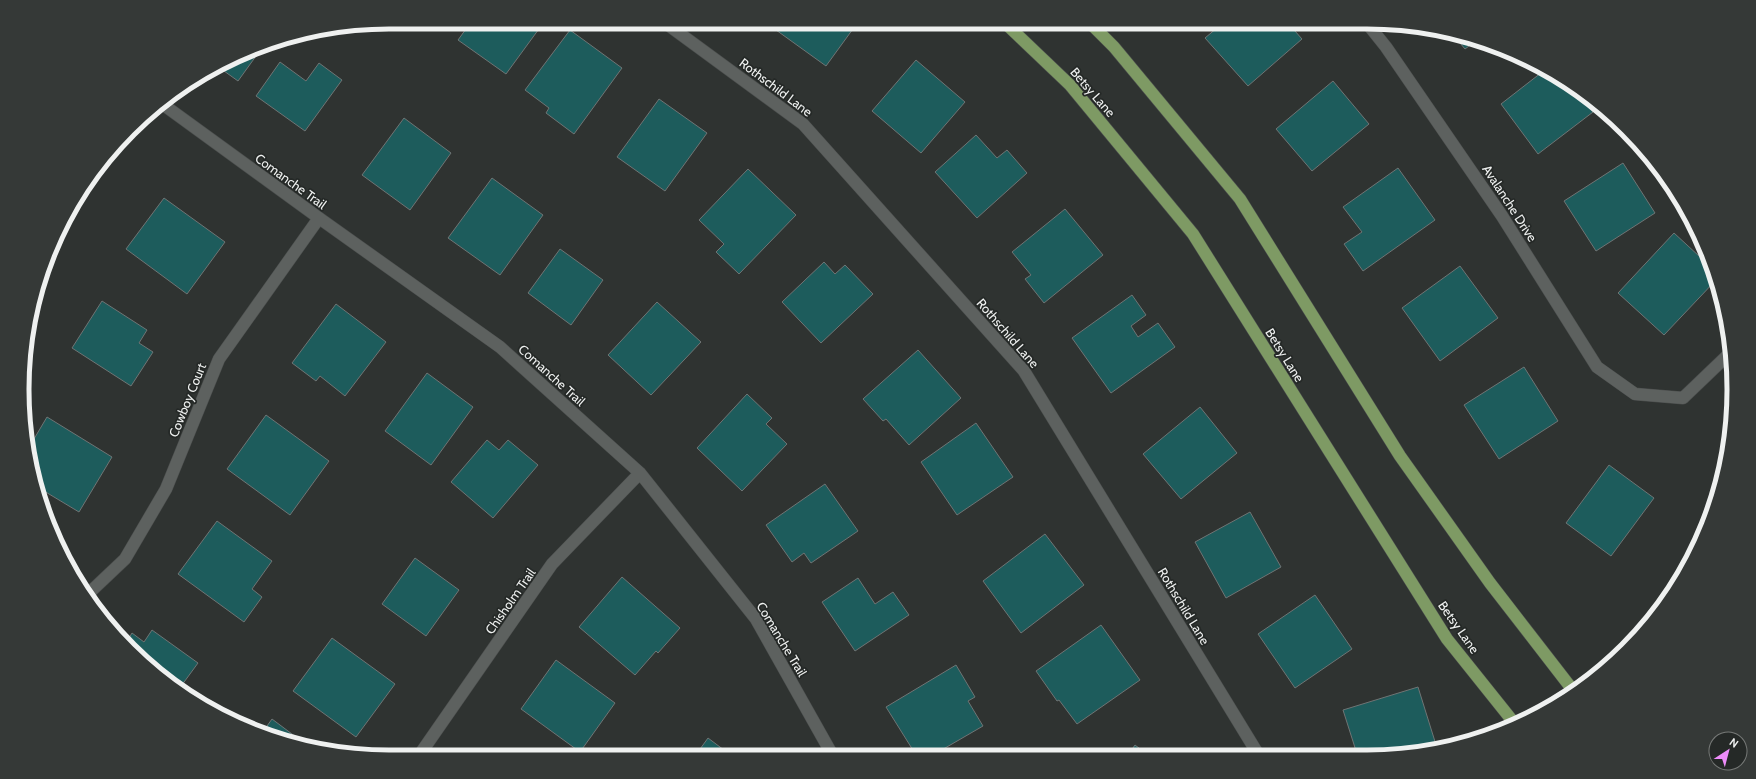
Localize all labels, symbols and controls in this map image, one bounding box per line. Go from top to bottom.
street label: Rothschild Lane [736,54,816,120]
street label: Betsy Lane [1067,64,1119,120]
street label: Comanche Trail [252,150,330,212]
street label: Avalanche Drive [1479,162,1541,245]
street label: Rothschild Lane [973,295,1043,371]
street label: Betsy Lane [1262,325,1308,385]
street label: Comanche Trail [515,341,589,409]
street label: Cowboy Court [165,360,209,439]
street label: Chisholm Trail [481,565,539,637]
street label: Rothschild Lane [1155,565,1213,648]
street label: Betsy Lane [1435,598,1483,657]
street label: Comanche Trail [753,599,811,679]
north arrow [1708,731,1748,771]
text: N [1727,735,1741,751]

